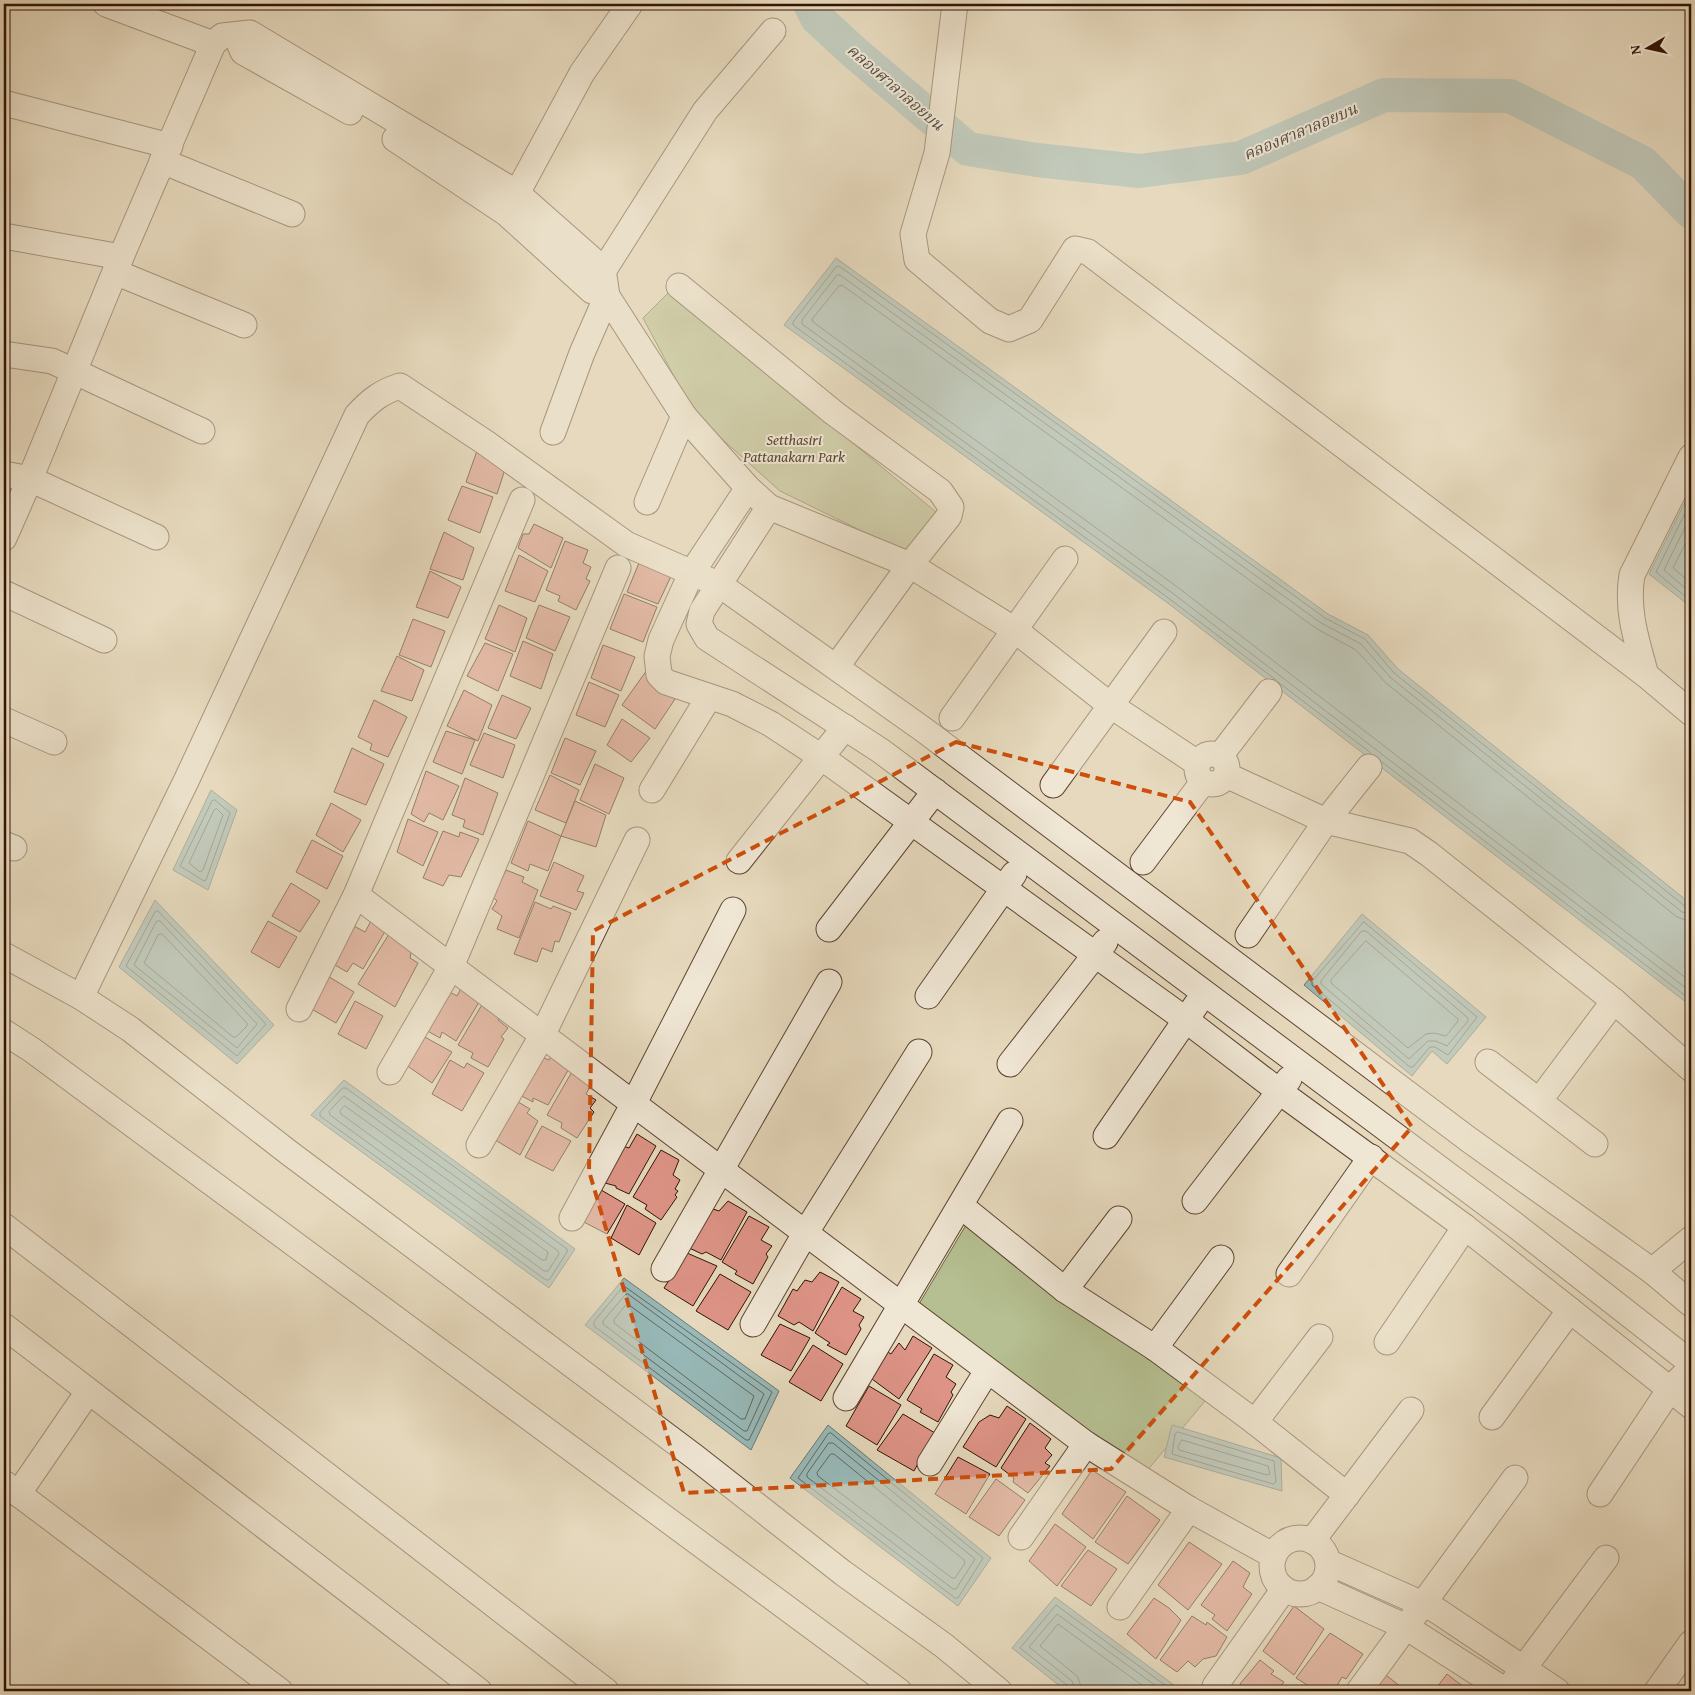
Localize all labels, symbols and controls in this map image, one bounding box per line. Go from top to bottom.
north arrow [1622,22,1672,72]
water label: คลองศาลาลอยบน [842,38,950,136]
text: N [1624,43,1646,56]
water label: คลองศาลาลอยบน [1239,96,1361,166]
park label: Setthasiri Pattanakarn Park [742,429,845,467]

